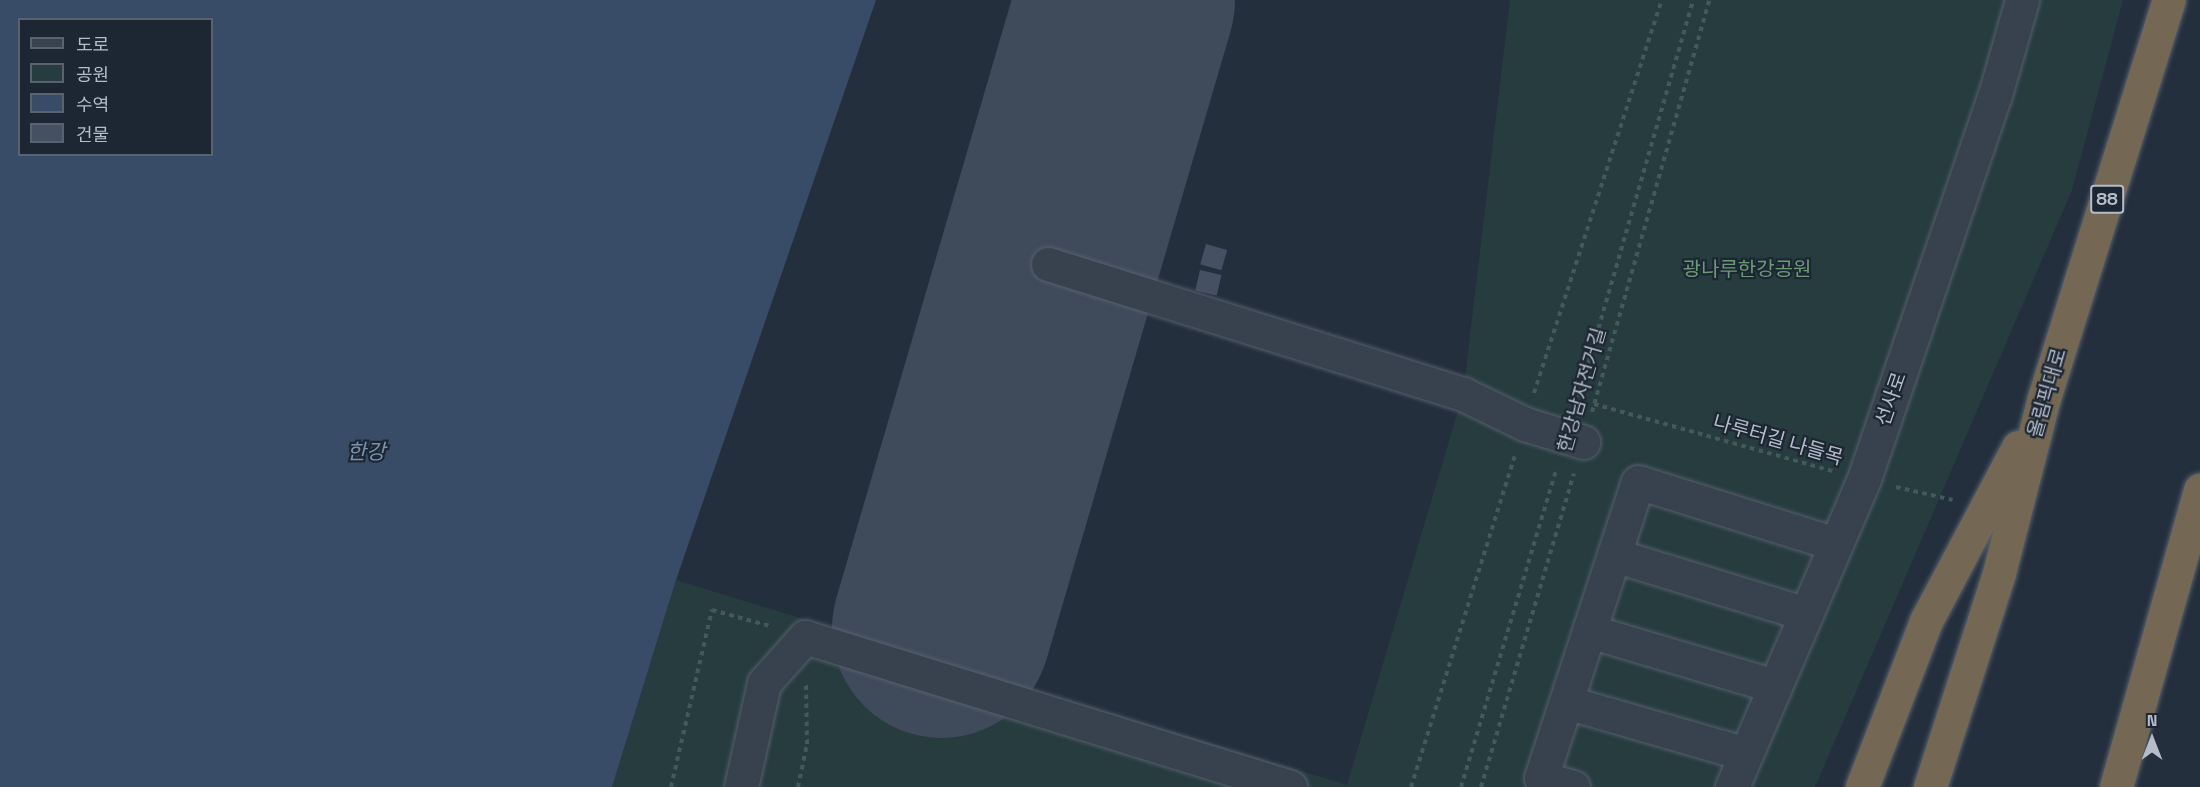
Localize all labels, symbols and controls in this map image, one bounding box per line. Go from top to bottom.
legend [18,18,213,156]
text: 도로 [76,33,109,56]
text: 공원 [76,63,109,86]
text: 수역 [76,93,109,116]
text: 건물 [76,123,109,146]
road number: 88 [2089,184,2125,214]
park label: 광나루한강공원 [1683,257,1811,281]
street label: 한강남자전거길 [1553,325,1611,455]
street label: 올림픽대로 [2023,345,2071,441]
street label: 선사로 [1871,369,1911,429]
street label: 나루터길 나들목 [1710,410,1846,470]
water label: 한강 [347,439,385,465]
north arrow [2122,709,2182,769]
text: N [2147,710,2157,731]

